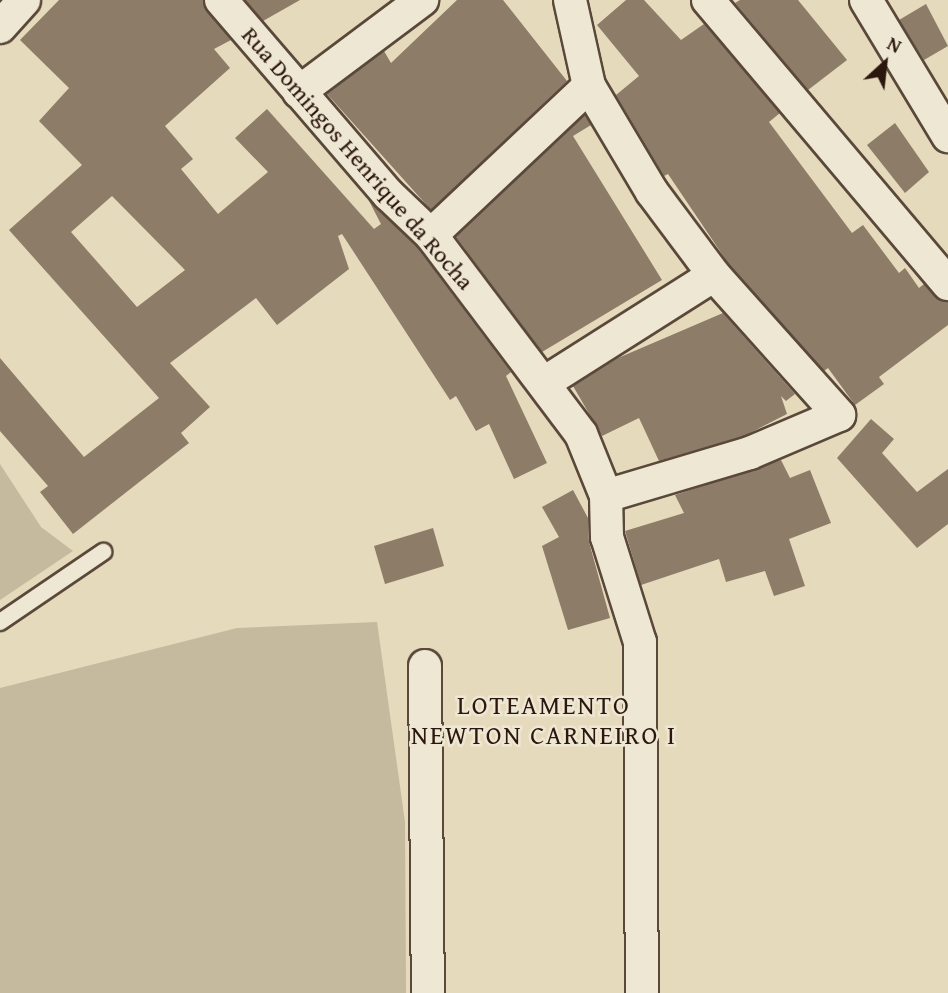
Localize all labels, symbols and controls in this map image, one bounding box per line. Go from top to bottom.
street label: Rua Domingos Henrique da Rocha [236,21,480,295]
north arrow [850,28,920,98]
text: N [883,29,907,60]
district label: LOTEAMENTO NEWTON CARNEIRO I [413,689,675,750]

